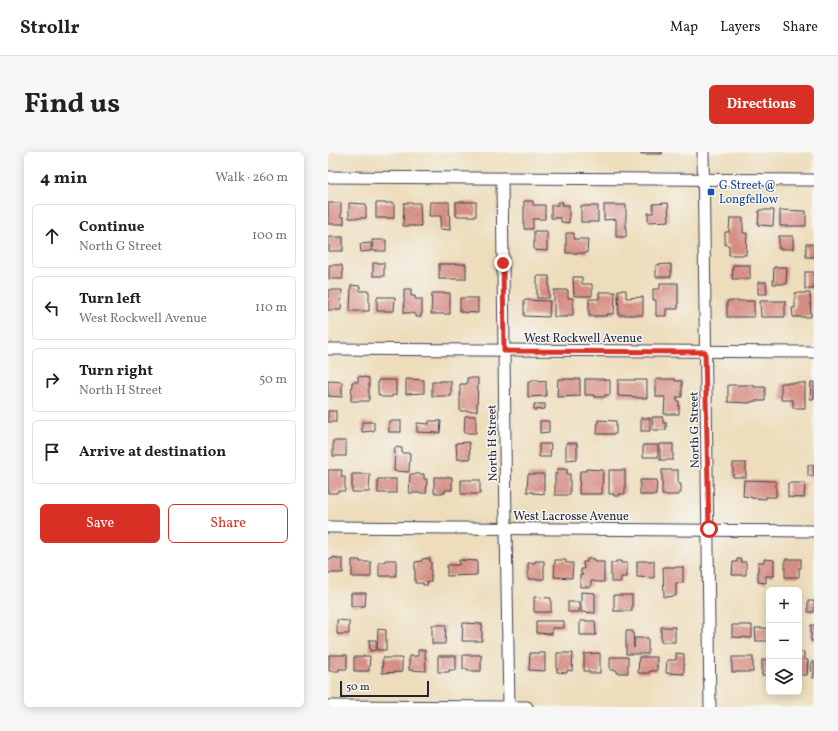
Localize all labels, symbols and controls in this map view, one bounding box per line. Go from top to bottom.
text: Strollr [20,15,80,41]
text: Map [670,18,698,37]
text: Layers [720,18,760,37]
text: Share [782,18,818,37]
text: Find us [24,85,120,124]
button: Directions [709,85,814,124]
text: 4 min [40,167,87,190]
text: Walk · 260 m [215,169,288,187]
place label: G Street @ Longfellow [719,178,779,208]
marker: G Street @ Longfellow [706,187,716,197]
text: Continue [79,217,144,238]
icon: ahead [41,225,63,247]
text: 100 m [252,227,287,245]
text: North G Street [79,238,162,256]
route end [494,254,512,272]
text: Turn left [79,289,141,310]
icon: left [41,297,63,319]
text: 110 m [255,299,287,317]
text: West Rockwell Avenue [79,310,207,328]
street label: West Rockwell Avenue [524,331,642,347]
text: Turn right [79,361,153,382]
icon: right [41,369,63,391]
text: 50 m [259,371,287,389]
text: North H Street [79,382,162,400]
street label: North G Street [686,391,704,468]
street label: North H Street [484,404,502,482]
icon: arrive [41,441,63,463]
text: Arrive at destination [79,442,226,463]
button: Save [40,504,160,543]
button: Share [168,504,288,543]
street label: West Lacrosse Avenue [513,509,629,525]
route start [700,520,718,538]
map controls [766,587,802,695]
button: + [766,587,802,623]
button: − [766,623,802,659]
button: layers [766,659,802,695]
scale bar [340,679,429,698]
text: 50 m [346,680,370,695]

